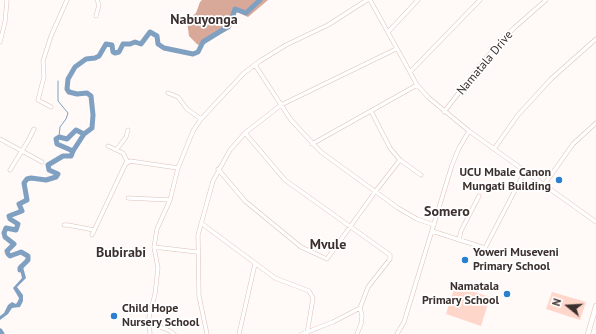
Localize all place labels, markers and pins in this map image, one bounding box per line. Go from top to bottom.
place label: UCU Mbale Canon Mungati Building [460,166,551,194]
marker: UCU Mbale Canon Mungati Building [554,175,564,185]
place label: Yoweri Museveni Primary School [473,246,559,274]
marker: Yoweri Museveni Primary School [460,255,470,265]
place label: Namatala Primary School [422,280,499,308]
marker: Namatala Primary School [502,289,512,299]
place label: Child Hope Nursery School [122,302,199,330]
marker: Child Hope Nursery School [109,311,119,321]

